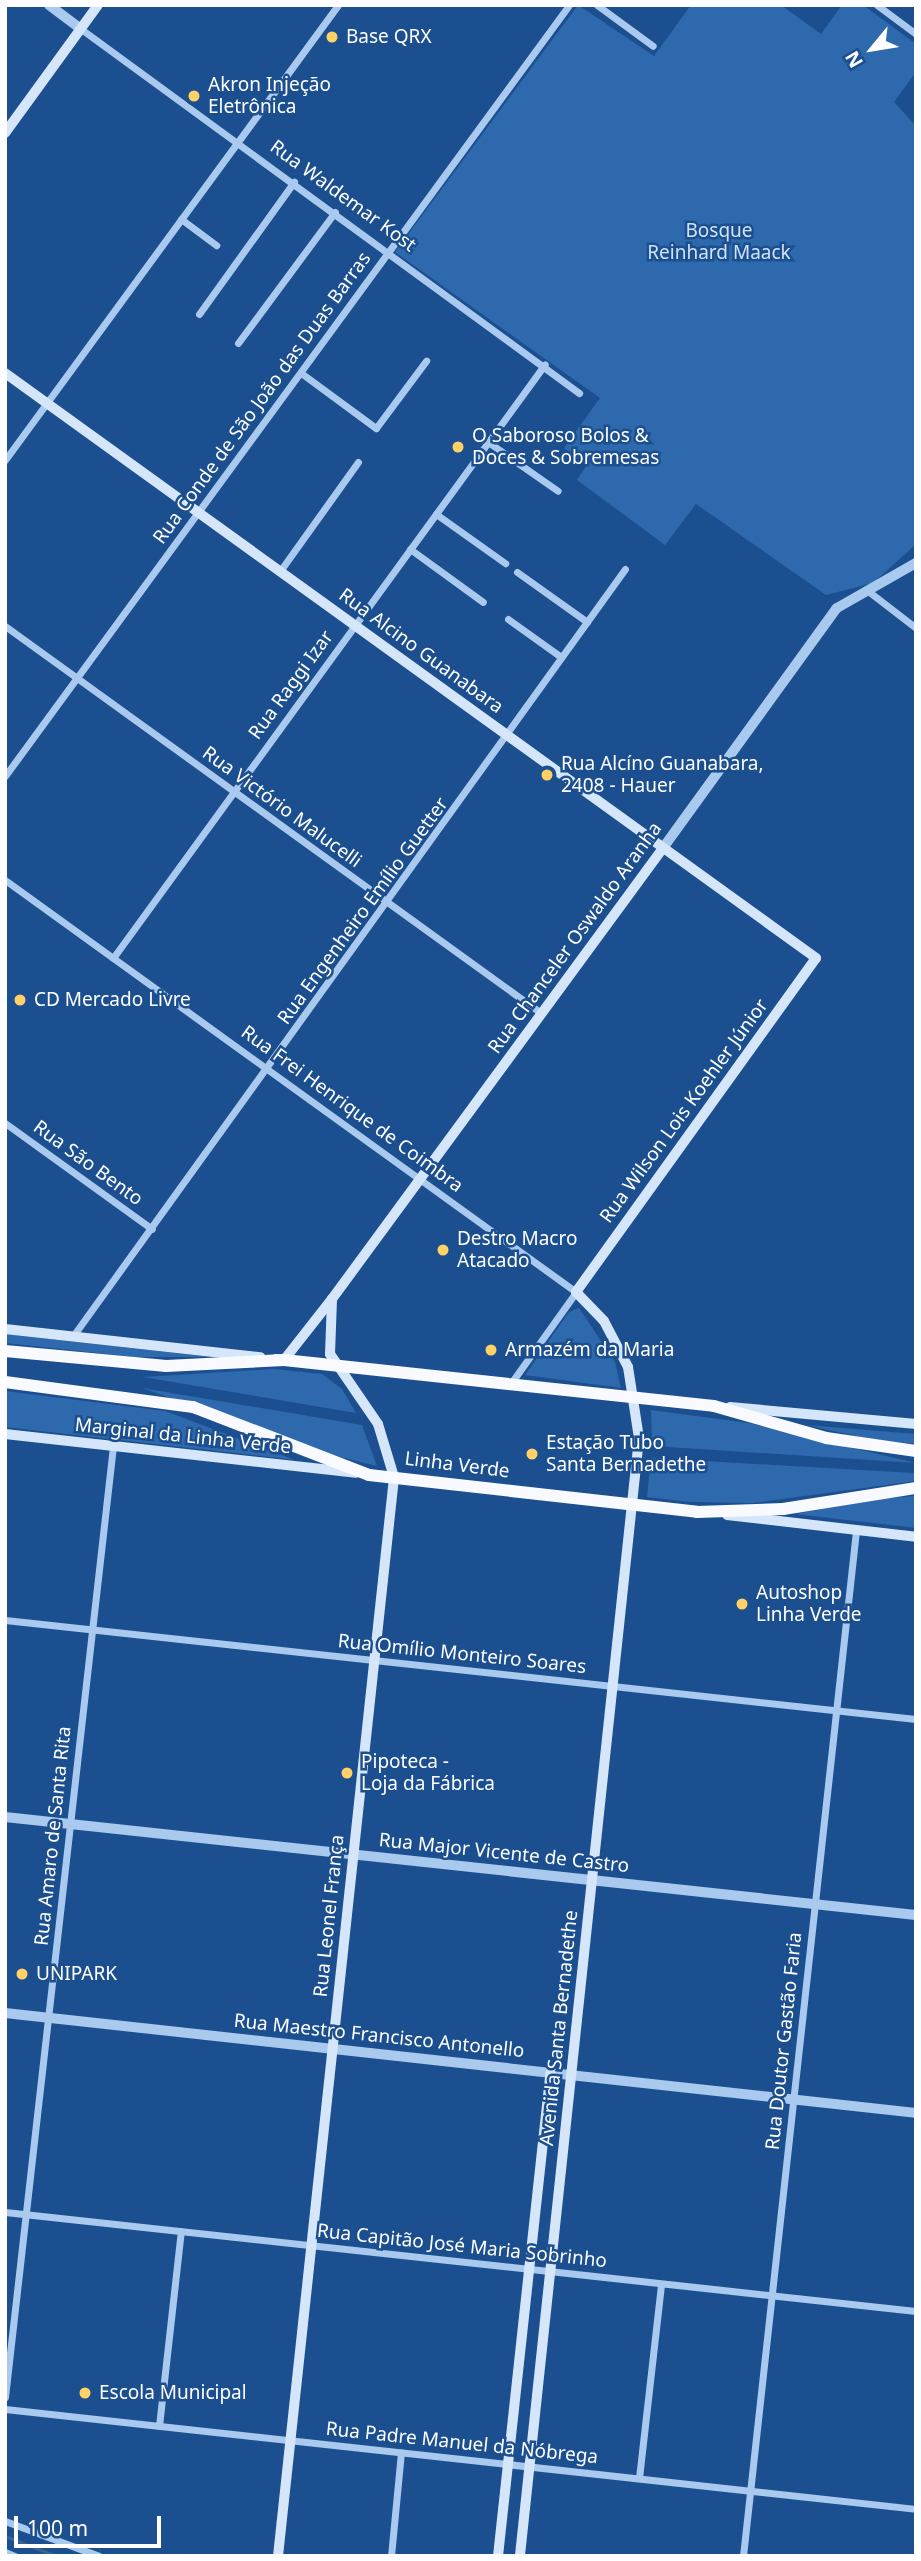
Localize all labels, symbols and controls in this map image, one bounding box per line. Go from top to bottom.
north arrow [837,14,907,84]
place label: Base QRX [346,26,432,48]
marker: Base QRX [324,29,340,45]
text: N [839,46,869,73]
place label: Akron Injeção Eletrônica [208,74,331,118]
marker: Akron Injeção Eletrônica [186,88,202,104]
street label: Rua Waldemar Kost [266,135,420,257]
park label: Bosque Reinhard Maack [647,220,791,264]
street label: Rua Conde de São João das Duas Barras [148,248,376,548]
place label: O Saboroso Bolos & Doces & Sobremesas [472,425,659,469]
marker: O Saboroso Bolos & Doces & Sobremesas [450,439,466,455]
street label: Rua Alcino Guanabara [334,584,508,718]
street label: Rua Raggi Izar [244,626,338,744]
street label: Rua Victório Malucelli [198,742,366,872]
place label: Rua Alcíno Guanabara, 2408 - Hauer [561,753,764,797]
marker: Rua Alcíno Guanabara, 2408 - Hauer [539,767,555,783]
street label: Rua Engenheiro Emílio Guetter [273,793,453,1029]
street label: Rua Chanceler Oswaldo Aranha [483,818,667,1058]
place label: CD Mercado Livre [34,989,191,1011]
marker: CD Mercado Livre [12,992,28,1008]
street label: Rua Wilson Lois Koehler Júnior [595,995,773,1227]
street label: Rua Frei Henrique de Coimbra [237,1021,467,1197]
street label: Rua São Bento [29,1116,147,1210]
place label: Destro Macro Atacado [457,1228,577,1272]
marker: Destro Macro Atacado [435,1242,451,1258]
place label: Armazém da Maria [505,1339,674,1361]
marker: Armazém da Maria [483,1342,499,1358]
street label: Marginal da Linha Verde [74,1413,292,1459]
place label: Estação Tubo Santa Bernadethe [546,1432,706,1476]
marker: Estação Tubo Santa Bernadethe [524,1446,540,1462]
street label: Linha Verde [403,1447,511,1483]
place label: Autoshop Linha Verde [756,1582,862,1626]
marker: Autoshop Linha Verde [734,1596,750,1612]
street label: Rua Omílio Monteiro Soares [337,1630,587,1678]
street label: Rua Amaro de Santa Rita [30,1725,76,1947]
place label: Pipoteca - Loja da Fábrica [361,1751,495,1795]
marker: Pipoteca - Loja da Fábrica [339,1765,355,1781]
street label: Rua Major Vicente de Castro [378,1829,630,1877]
street label: Rua Leonel França [309,1834,349,1998]
street label: Avenida Santa Bernadethe [535,1909,583,2147]
street label: Rua Doutor Gastão Faria [761,1931,807,2151]
place label: UNIPARK [36,1963,117,1985]
marker: UNIPARK [14,1966,30,1982]
street label: Rua Maestro Francisco Antonello [233,2009,525,2063]
street label: Rua Capitão José Maria Sobrinho [316,2219,608,2273]
place label: Escola Municipal [99,2382,247,2404]
marker: Escola Municipal [77,2385,93,2401]
street label: Rua Padre Manuel da Nóbrega [325,2417,599,2469]
scale bar [18,2502,164,2546]
text: 100 m [27,2514,88,2542]

